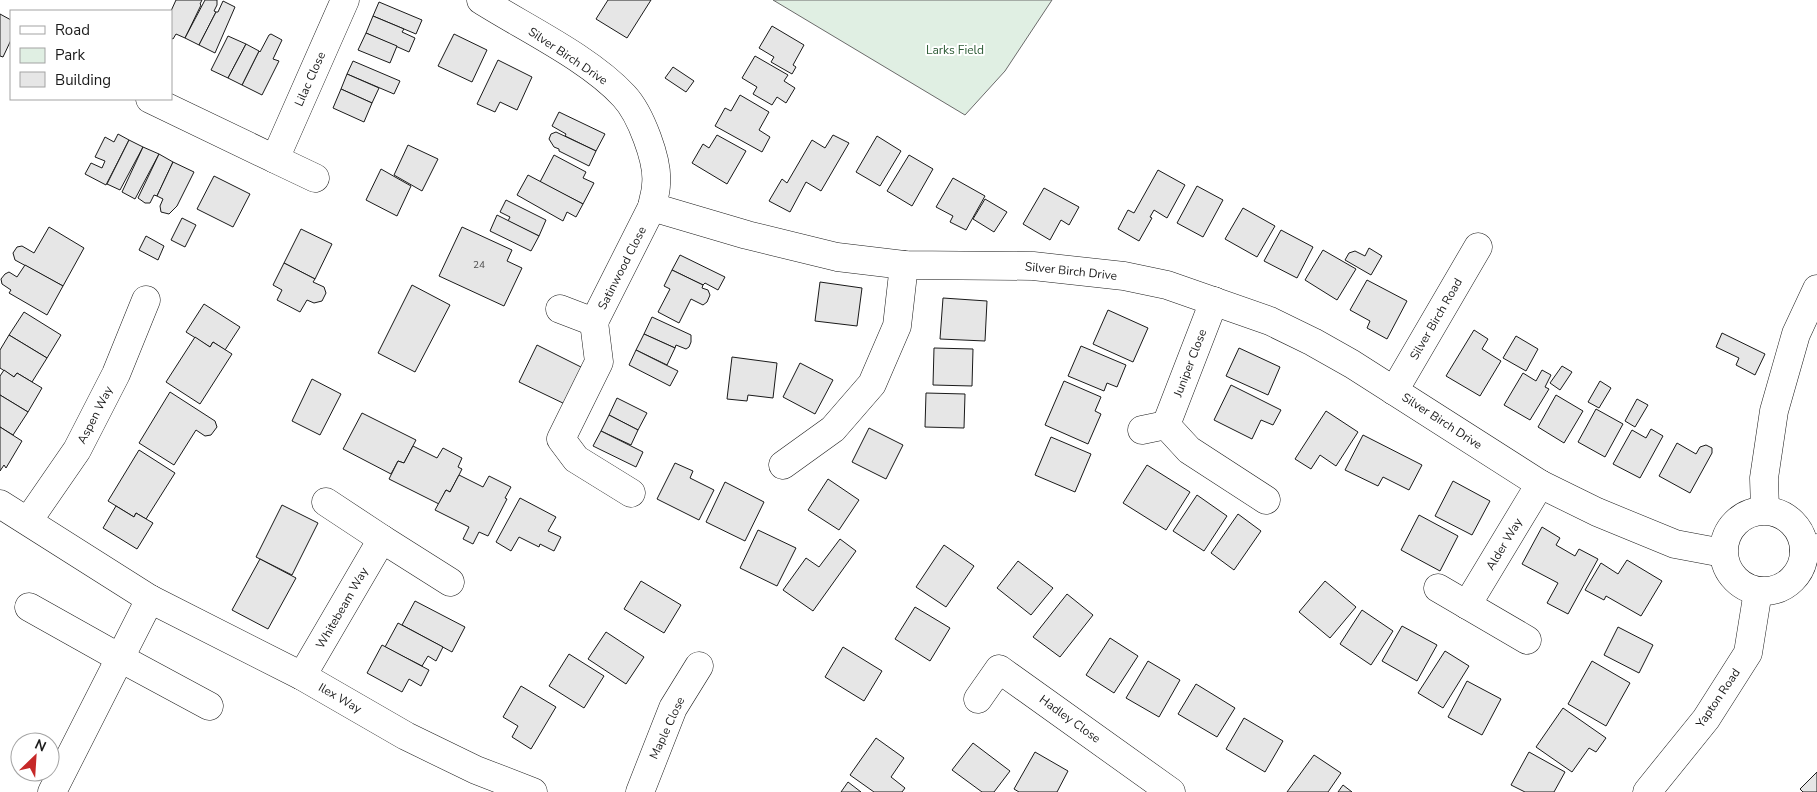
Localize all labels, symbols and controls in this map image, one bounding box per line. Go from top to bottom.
legend [10,10,172,100]
text: Road [55,20,90,40]
street label: Silver Birch Drive [525,24,611,88]
park label: Larks Field [926,42,984,58]
text: Park [55,45,85,65]
street label: Lilac Close [291,49,329,109]
text: Building [55,70,111,90]
street label: Satinwood Close [594,224,650,312]
house number: 24 [473,258,485,272]
street label: Silver Birch Drive [1024,258,1118,284]
street label: Silver Birch Road [1406,275,1466,363]
street label: Juniper Close [1169,327,1210,400]
street label: Aspen Way [74,383,117,447]
street label: Silver Birch Drive [1399,389,1485,453]
street label: Alder Way [1482,514,1526,573]
street label: Whitebeam Way [312,564,372,652]
street label: Yapton Road [1692,665,1744,732]
street label: Ilex Way [316,679,365,717]
street label: Hadley Close [1036,691,1104,747]
street label: Maple Close [646,694,688,762]
north arrow [10,732,60,782]
text: N [32,735,49,756]

